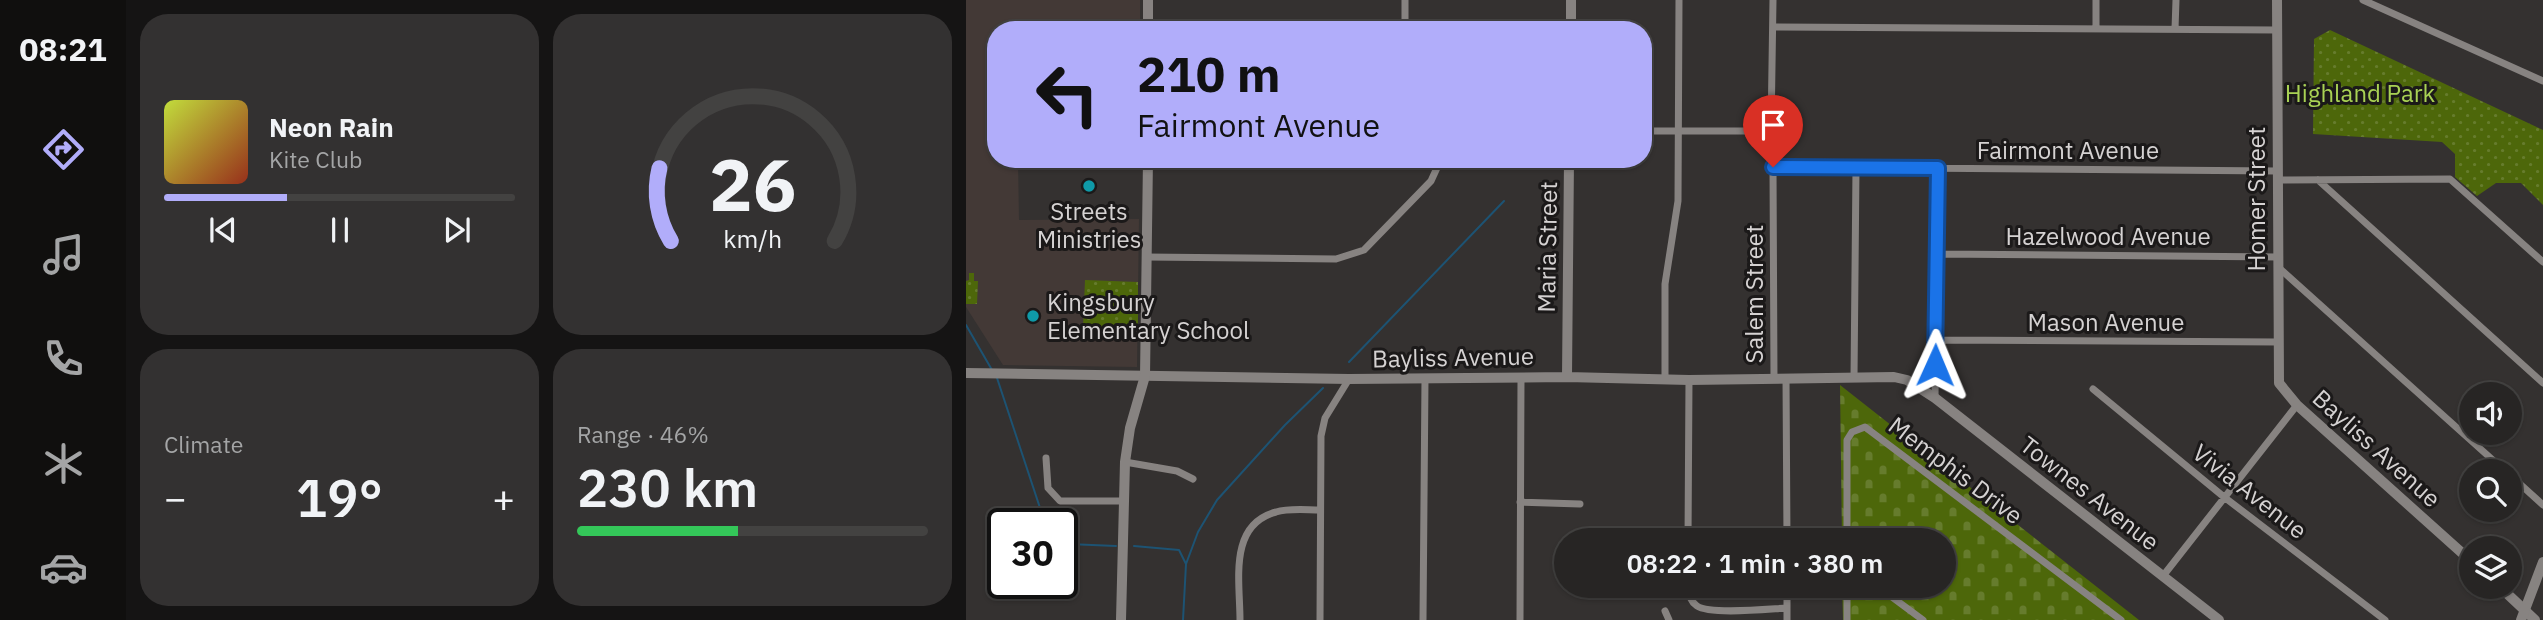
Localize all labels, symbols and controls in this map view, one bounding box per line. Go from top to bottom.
text: 08:21 [19,28,107,70]
text: 210 m [1137,42,1281,105]
icon: left [1022,49,1113,140]
park label: Highland Park [2285,77,2436,109]
pin [1743,95,1803,167]
text: Fairmont Avenue [1137,104,1380,146]
icon: arrive [1754,106,1792,144]
text: Neon Rain [269,110,394,144]
icon: directions [39,125,88,174]
street label: Homer Street [2240,127,2272,271]
street label: Fairmont Avenue [1977,134,2159,166]
text: 26 [709,136,796,231]
text: Kite Club [269,144,362,174]
marker: Streets Ministries [1081,178,1097,194]
street label: Maria Street [1530,181,1564,313]
place label: Streets Ministries [1037,195,1141,255]
icon: previous [204,211,242,249]
icon: pause [321,211,359,249]
icon: next [438,211,476,249]
street label: Hazelwood Avenue [2005,220,2211,252]
text: km/h [723,222,782,255]
street label: Salem Street [1738,225,1770,363]
icon: music [39,230,88,279]
place label: Kingsbury Elementary School [1047,286,1249,346]
street label: Mason Avenue [2028,306,2184,338]
marker: Kingsbury Elementary School [1025,308,1041,324]
position arrow [1898,328,1972,402]
icon: phone [39,334,88,383]
street label: Bayliss Avenue [1372,340,1534,374]
street label: Bayliss Avenue [2306,382,2448,514]
map controls [2459,382,2522,599]
button: sound [2459,382,2522,445]
street label: Memphis Drive [1882,409,2030,531]
text: Range · 46% [577,419,709,449]
text: Climate [164,429,243,459]
street label: Townes Avenue [2014,429,2166,557]
street label: Vivia Avenue [2186,436,2314,546]
icon: climate [39,439,88,488]
text: 230 km [577,454,758,521]
button: search [2459,459,2522,522]
text: 19° [296,464,383,531]
text: − [164,473,187,522]
text: + [492,473,515,522]
speed limit sign: 30 [987,508,1078,599]
button: layers [2459,536,2522,599]
icon: car [39,543,88,592]
text: 08:22 · 1 min · 380 m [1627,546,1883,580]

